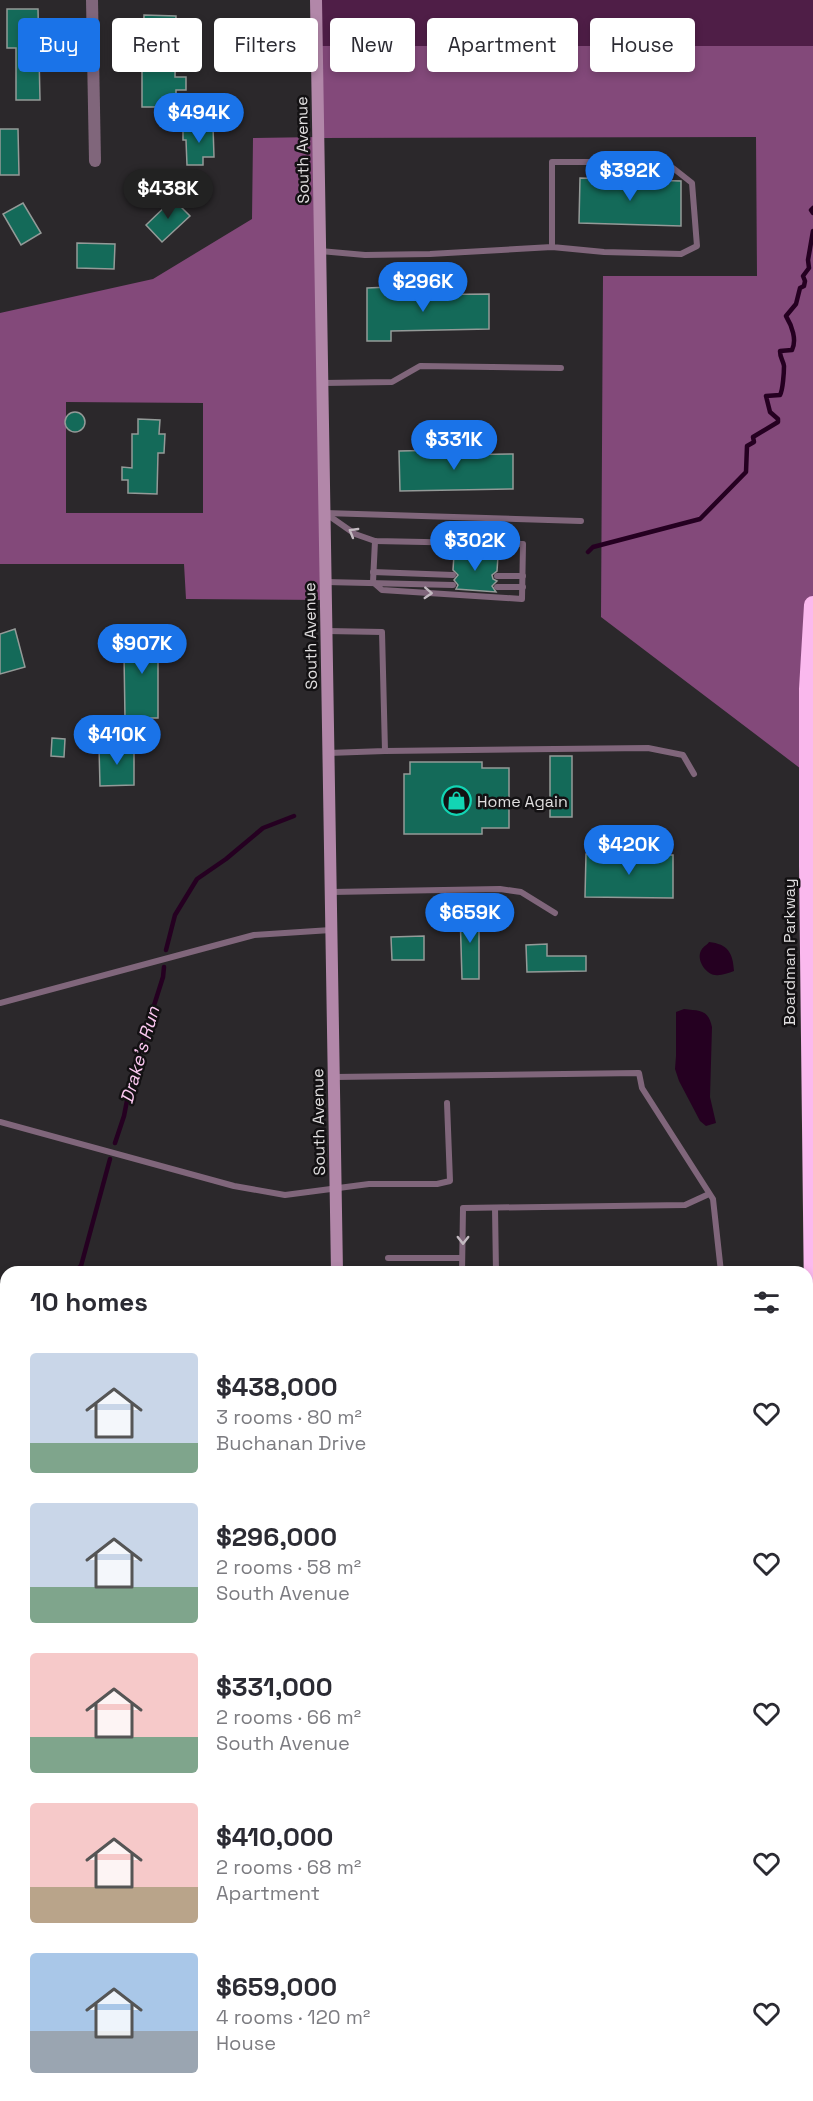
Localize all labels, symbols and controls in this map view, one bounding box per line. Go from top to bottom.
chip: Buy [18,18,100,72]
chip: Rent [112,18,202,72]
chip: Filters [214,18,318,72]
chip: New [330,18,415,72]
chip: Apartment [427,18,578,72]
chip: House [590,18,695,72]
pin: $494K [157,93,241,144]
street label: South Avenue [291,96,314,204]
text: $494K [168,99,230,125]
pin: $392K [588,151,672,202]
text: $392K [599,157,661,183]
pin: $438K [126,169,210,220]
text: $438K [137,175,199,201]
pin: $296K [381,262,465,313]
text: $296K [392,268,454,294]
pin: $331K [412,420,496,471]
text: $331K [425,426,483,452]
pin: $302K [433,521,517,572]
one-way arrow [349,527,359,539]
text: $302K [444,527,506,553]
street label: South Avenue [299,582,322,690]
one-way arrow [424,586,433,599]
pin: $907K [100,624,184,675]
text: $907K [112,630,172,656]
pin: $410K [75,715,159,766]
text: $410K [88,721,146,747]
shop icon: Home Again [440,785,472,817]
place label: Home Again [477,791,568,812]
pin: $420K [587,825,671,876]
text: $420K [598,831,660,857]
street label: Boardman Parkway [779,878,800,1026]
pin: $659K [428,893,512,944]
text: $659K [439,899,501,925]
water label: Drake's Run [115,1003,165,1106]
street label: South Avenue [307,1068,330,1176]
one-way arrow [456,1235,469,1244]
text: 10 homes [30,1285,148,1319]
icon: filters [750,1286,783,1319]
text: $438,000 [216,1370,338,1404]
icon: home [78,1377,150,1449]
icon: heart [750,1397,783,1430]
text: 3 rooms · 80 m² [216,1404,362,1430]
text: Buchanan Drive [216,1430,366,1456]
text: $296,000 [216,1520,337,1554]
icon: home [78,1527,150,1599]
icon: heart [750,1547,783,1580]
text: 2 rooms · 58 m² [216,1554,361,1580]
text: South Avenue [216,1580,350,1606]
text: $331,000 [216,1670,333,1704]
icon: home [78,1677,150,1749]
icon: heart [750,1697,783,1730]
text: 2 rooms · 66 m² [216,1704,361,1730]
text: South Avenue [216,1730,350,1756]
text: $410,000 [216,1820,333,1854]
icon: home [78,1827,150,1899]
icon: heart [750,1847,783,1880]
text: 2 rooms · 68 m² [216,1854,361,1880]
text: Apartment [216,1880,320,1906]
text: $659,000 [216,1970,337,2004]
icon: home [78,1977,150,2049]
icon: heart [750,1997,783,2030]
text: 4 rooms · 120 m² [216,2004,370,2030]
text: House [216,2030,276,2056]

